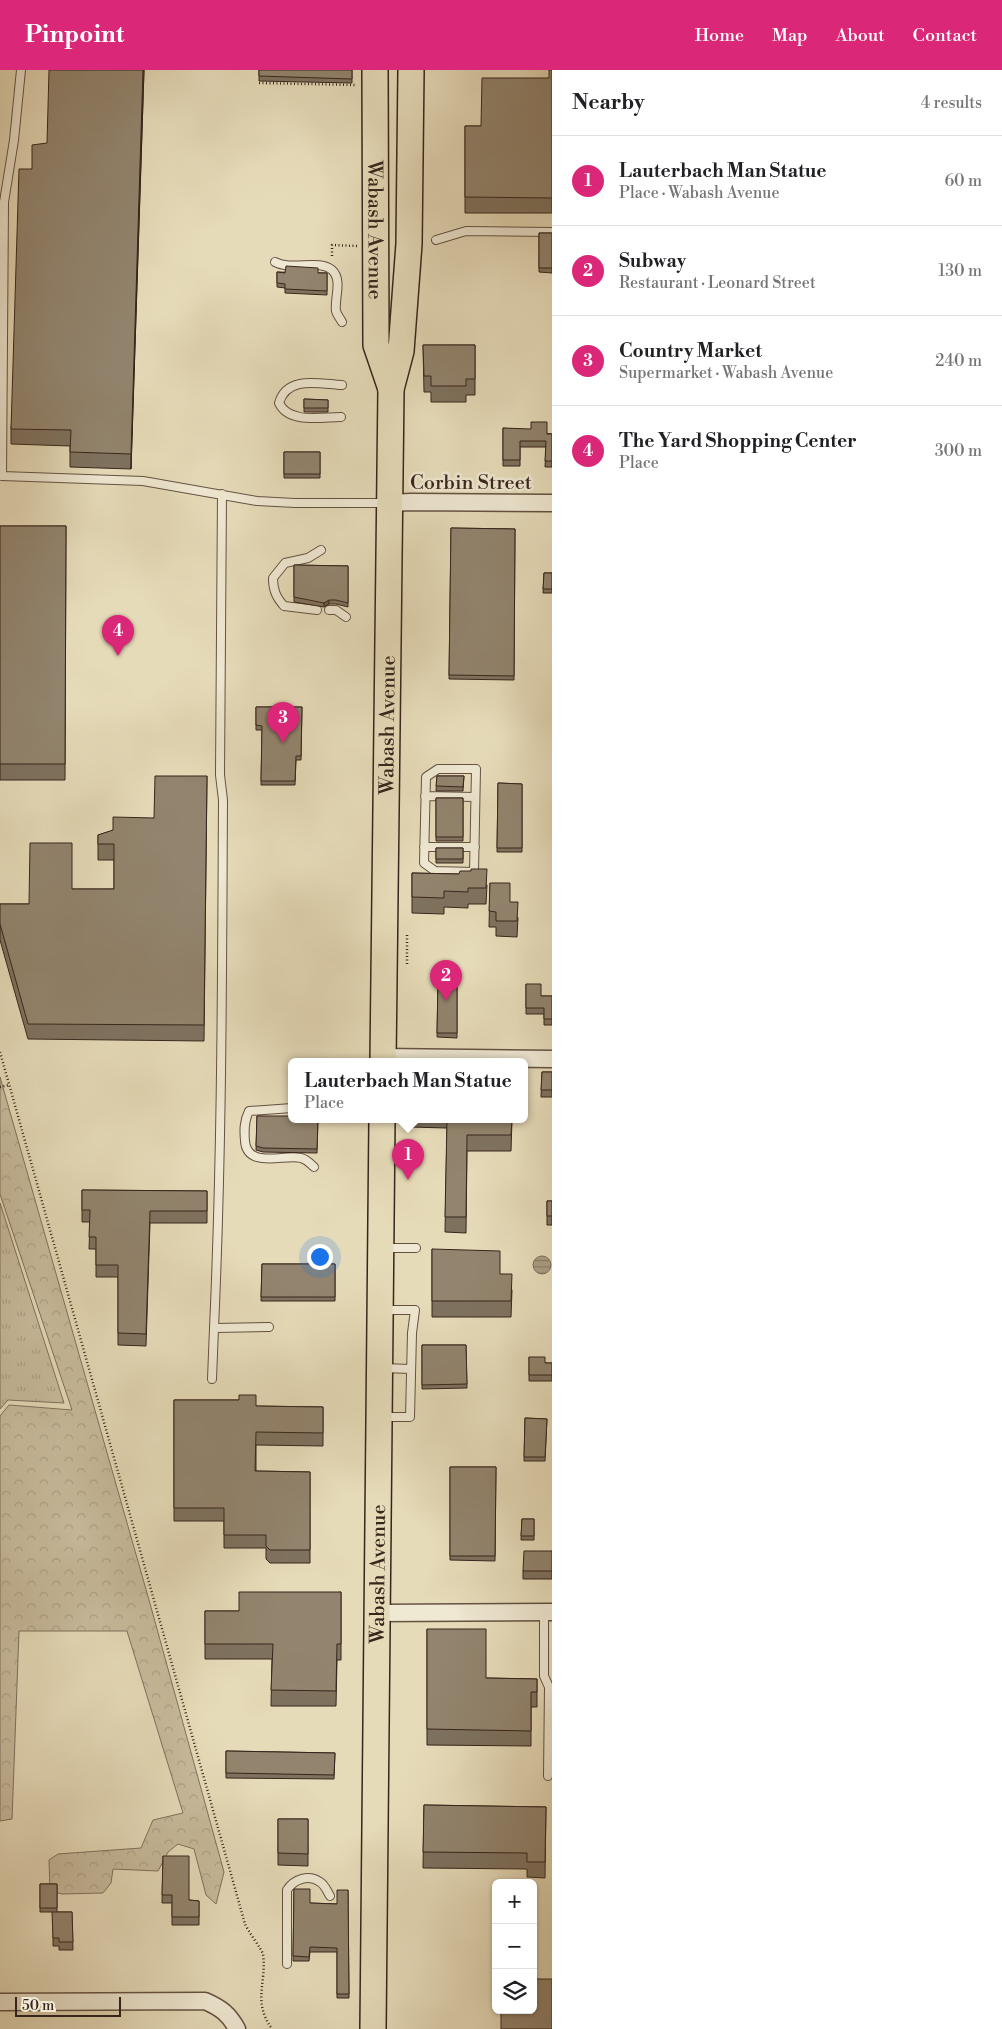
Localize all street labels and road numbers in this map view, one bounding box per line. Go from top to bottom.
street label: Wabash Avenue [361,159,387,300]
street label: Corbin Street [410,471,532,496]
street label: Wabash Avenue [375,655,402,796]
street label: Wabash Avenue [366,1504,392,1645]

